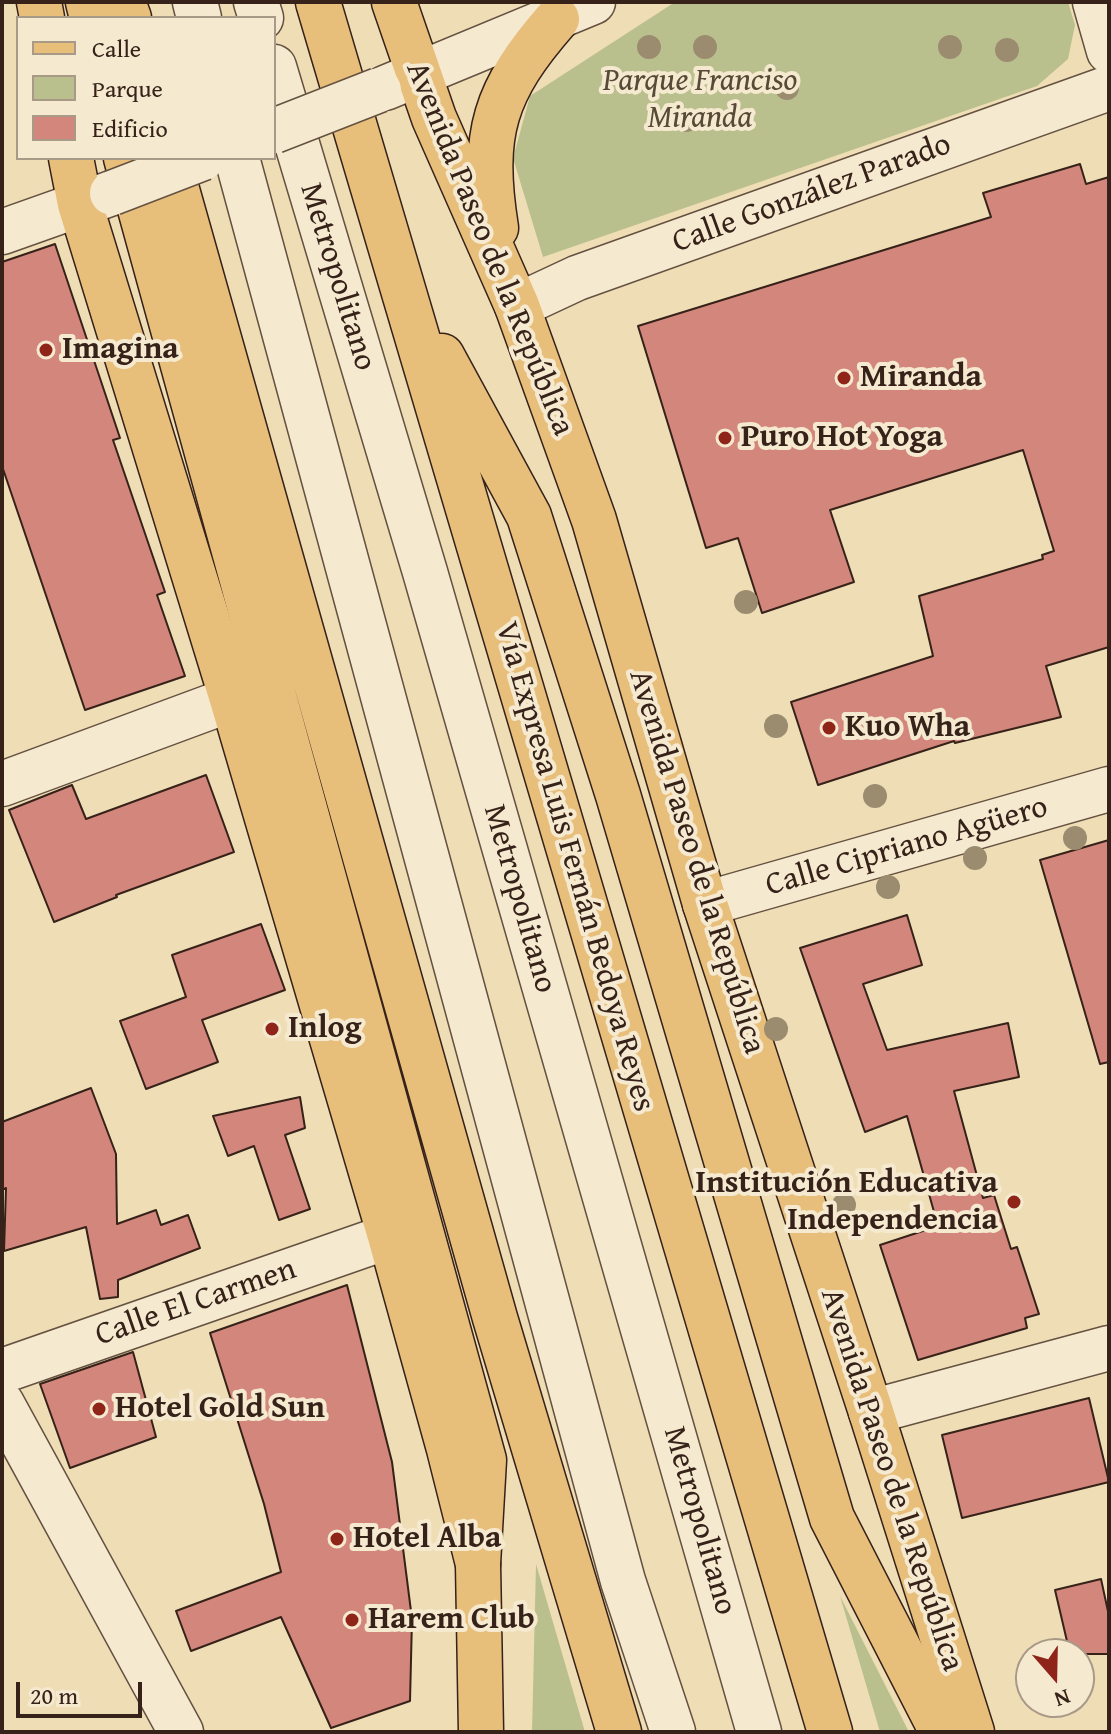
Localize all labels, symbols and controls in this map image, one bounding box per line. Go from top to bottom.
legend [16,16,276,160]
text: Calle [92,31,141,66]
street label: Avenida Paseo de la República [396,56,582,442]
park label: Parque Franciso Miranda [603,63,797,138]
text: Parque [92,71,163,106]
text: Edificio [92,111,168,146]
street label: Calle González Parado [667,126,957,262]
street label: Metropolitano [290,179,384,375]
place label: Imagina [62,331,179,369]
marker: Imagina [37,341,55,359]
place label: Miranda [860,359,982,397]
marker: Miranda [835,369,853,387]
place label: Puro Hot Yoga [741,419,943,457]
marker: Puro Hot Yoga [716,429,734,447]
street label: Vía Expresa Luis Fernán Bedoya Reyes [486,618,662,1116]
street label: Avenida Paseo de la República [619,665,773,1059]
place label: Kuo Wha [845,709,970,747]
marker: Kuo Wha [820,719,838,737]
street label: Calle Cipriano Agüero [762,788,1052,906]
street label: Metropolitano [474,801,564,997]
place label: Inlog [288,1010,362,1048]
marker: Inlog [263,1020,281,1038]
place label: Institución Educativa Independencia [695,1165,998,1240]
marker: Institución Educativa Independencia [1005,1193,1023,1211]
street label: Calle El Carmen [91,1251,301,1355]
street label: Avenida Paseo de la República [811,1284,971,1676]
place label: Hotel Gold Sun [115,1390,325,1428]
marker: Hotel Gold Sun [90,1400,108,1418]
street label: Metropolitano [654,1423,744,1619]
place label: Hotel Alba [353,1520,501,1558]
marker: Hotel Alba [328,1530,346,1548]
place label: Harem Club [368,1601,535,1639]
marker: Harem Club [343,1611,361,1629]
north arrow [1015,1638,1095,1718]
scale bar [20,1666,146,1716]
text: 20 m [30,1678,78,1713]
text: N [1050,1681,1075,1716]

